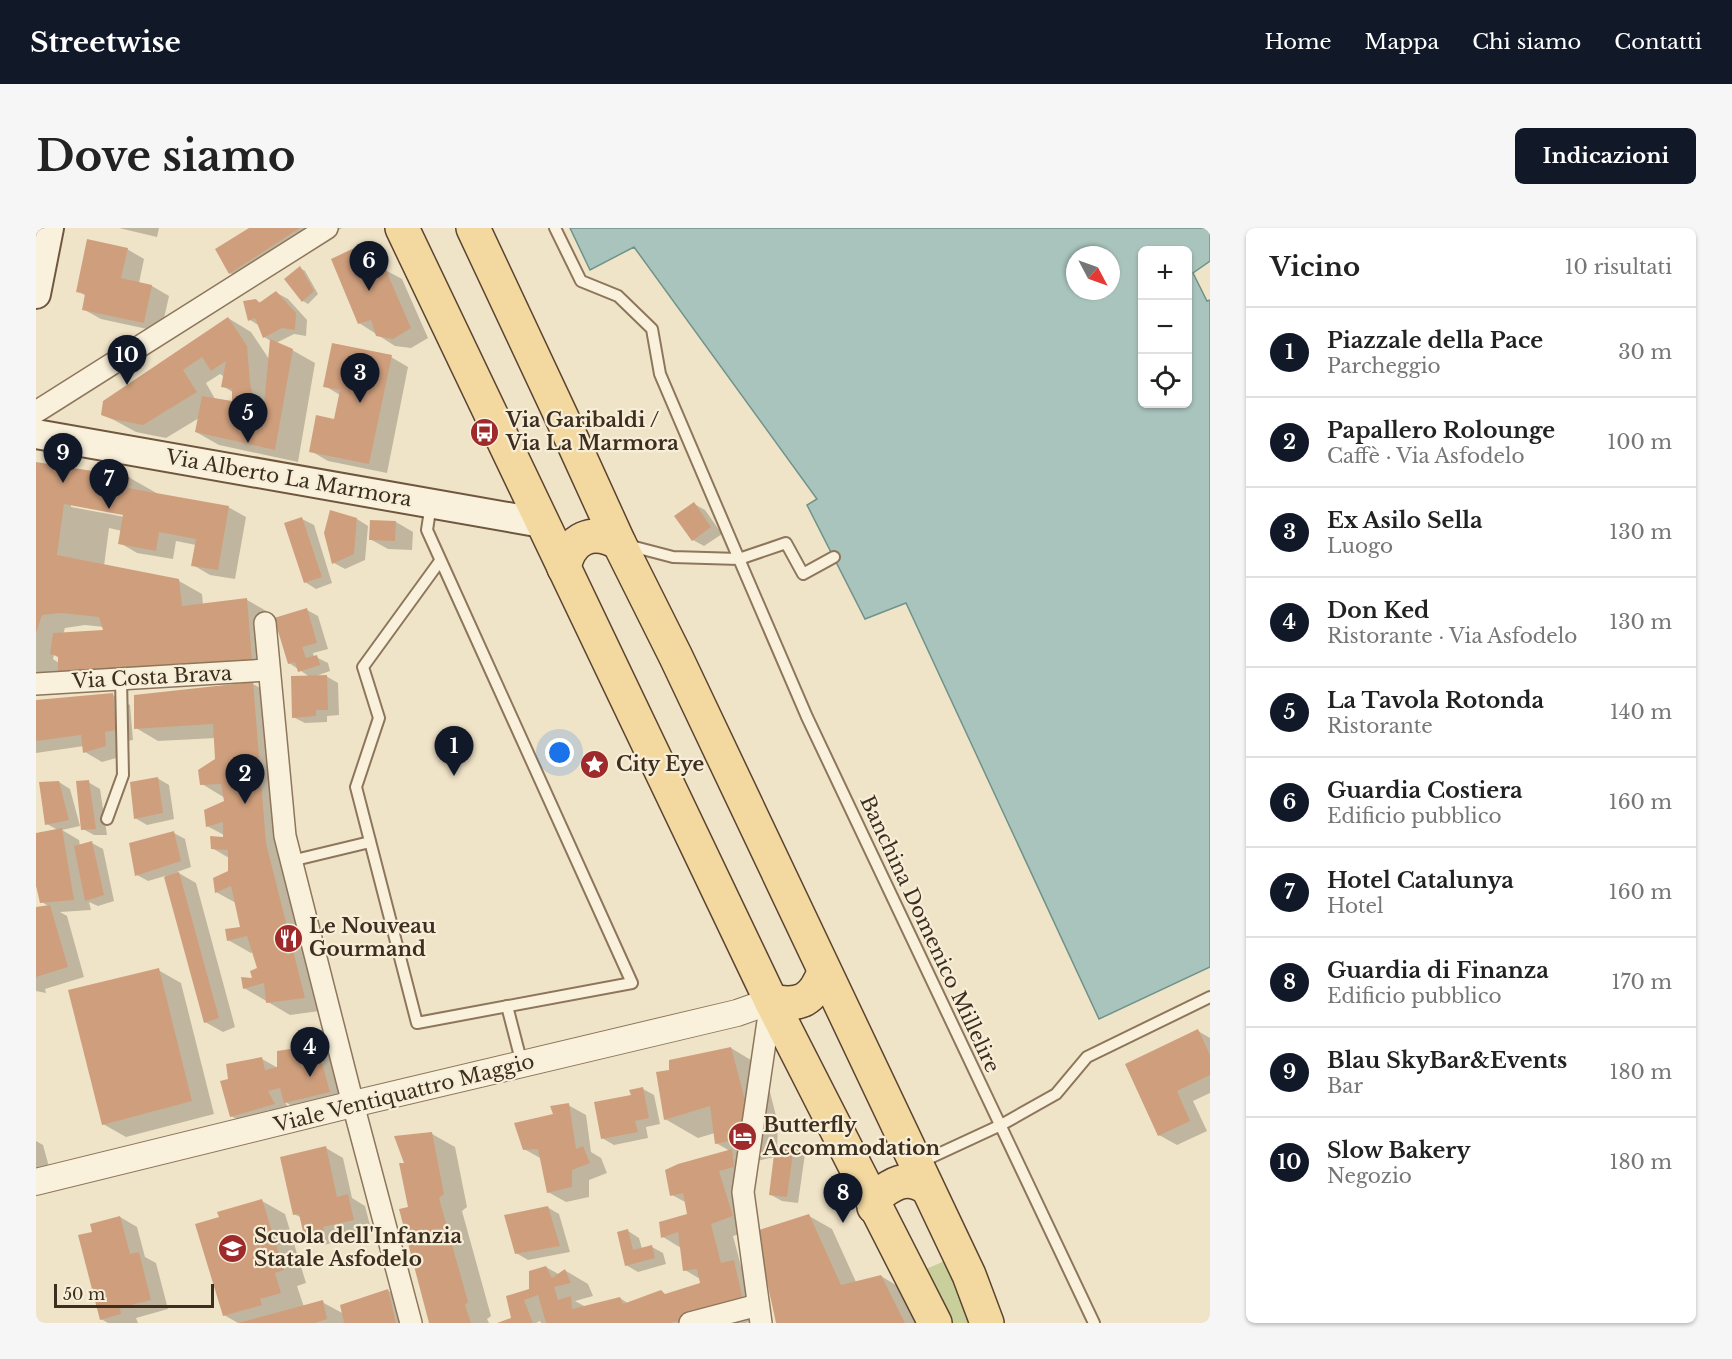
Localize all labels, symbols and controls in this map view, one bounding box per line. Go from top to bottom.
text: Streetwise [30,25,181,60]
text: Home [1264,29,1332,55]
text: Mappa [1365,29,1439,55]
text: Chi siamo [1472,29,1581,55]
text: Contatti [1614,29,1702,55]
button: Indicazioni [1515,128,1696,184]
text: Dove siamo [36,130,295,182]
pin: 6 [350,242,388,291]
north arrow [1066,246,1120,300]
map controls [1138,246,1192,408]
button: + [1138,246,1192,300]
text: Vicino [1270,251,1360,283]
text: 10 risultati [1565,255,1672,279]
button: − [1138,300,1192,354]
text: Piazzale della Pace [1327,327,1543,354]
pin: 10 [108,336,146,385]
text: 1 [1285,340,1294,364]
text: 30 m [1618,340,1672,364]
pin: 3 [340,354,380,403]
button: locate [1138,354,1192,408]
text: Parcheggio [1327,354,1441,378]
pin: 5 [228,394,268,443]
place label: Via Garibaldi / Via La Marmora [505,408,679,455]
bus stop icon: Via Garibaldi / Via La Marmora [469,416,501,448]
text: Papallero Rolounge [1327,417,1555,444]
text: 2 [1283,430,1296,454]
text: 100 m [1607,430,1672,454]
pin: 9 [44,434,82,483]
street label: Via Alberto La Marmora [163,444,415,512]
text: Caffè · Via Asfodelo [1327,444,1525,468]
pin: 7 [90,460,128,509]
text: Ex Asilo Sella [1327,507,1483,534]
text: 3 [1283,520,1296,544]
text: 130 m [1609,520,1672,544]
text: Luogo [1327,534,1393,558]
text: Don Ked [1327,597,1429,624]
text: 4 [1283,610,1296,634]
text: 130 m [1609,610,1672,634]
text: Ristorante · Via Asfodelo [1327,624,1577,648]
street label: Via Costa Brava [71,661,233,693]
text: La Tavola Rotonda [1327,687,1544,714]
text: 5 [1284,700,1295,724]
text: 140 m [1610,700,1672,724]
text: Ristorante [1327,714,1433,738]
pin: 1 [434,726,474,776]
your location [545,738,574,767]
place icon: City Eye [579,748,611,780]
place label: City Eye [616,752,704,776]
pin: 2 [226,754,264,804]
text: Guardia Costiera [1327,777,1523,804]
text: 6 [1283,790,1296,814]
text: 160 m [1609,790,1672,814]
street label: Banchina Domenico Millelire [855,792,1005,1076]
text: Edificio pubblico [1327,804,1501,828]
text: Hotel Catalunya [1327,867,1514,894]
text: 7 [1284,880,1295,904]
text: 160 m [1609,880,1672,904]
text: Hotel [1327,894,1384,918]
place label: Le Nouveau Gourmand [309,914,436,961]
restaurant icon: Le Nouveau Gourmand [272,922,304,954]
text: Guardia di Finanza [1327,957,1549,984]
text: 8 [1283,970,1296,994]
text: 170 m [1612,970,1672,994]
text: Edificio pubblico [1327,984,1501,1008]
pin: 4 [290,1028,330,1077]
text: Blau SkyBar&Events [1327,1047,1567,1074]
street label: Viale Ventiquattro Maggio [270,1049,537,1137]
text: 9 [1283,1060,1296,1084]
text: 180 m [1609,1060,1672,1084]
text: Bar [1327,1074,1363,1098]
place label: Butterfly Accommodation [762,1113,940,1160]
hotel icon: Butterfly Accommodation [726,1120,758,1152]
text: Slow Bakery [1327,1137,1470,1164]
text: 10 [1278,1150,1301,1174]
text: 180 m [1609,1150,1672,1174]
text: Negozio [1327,1164,1412,1188]
pin: 8 [824,1174,862,1223]
place label: Scuola dell'Infanzia Statale Asfodelo [254,1224,462,1271]
school or university icon: Scuola dell'Infanzia Statale Asfodelo [217,1232,249,1264]
scale bar [54,1281,214,1308]
text: 50 m [63,1284,105,1304]

